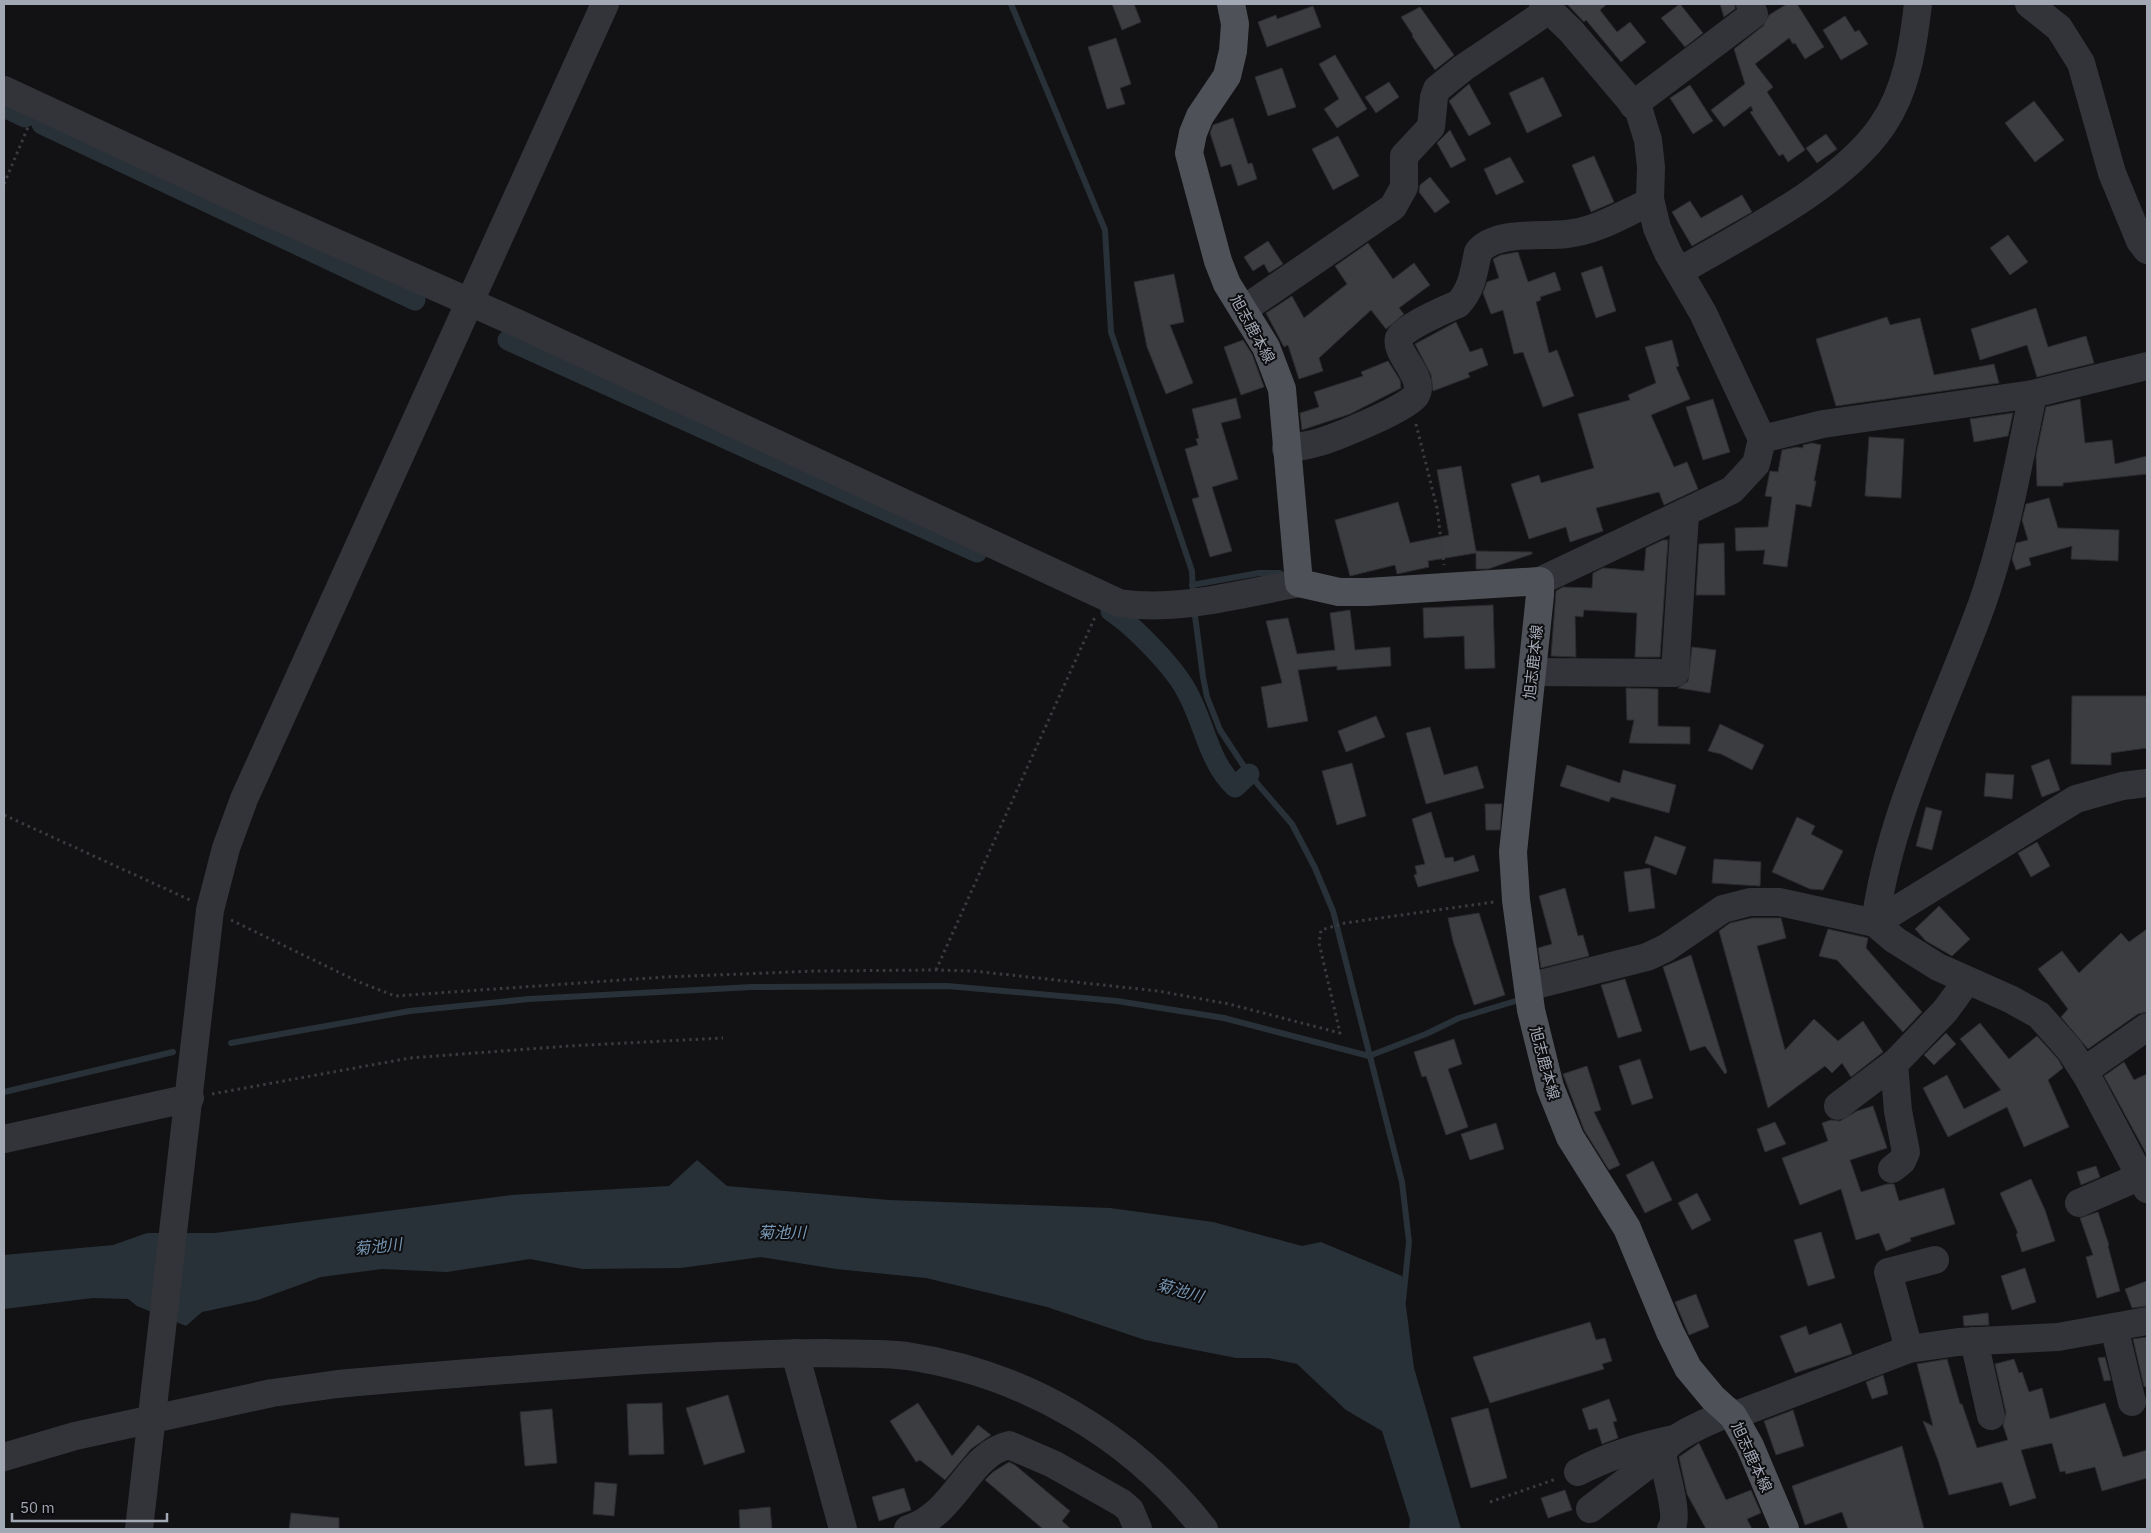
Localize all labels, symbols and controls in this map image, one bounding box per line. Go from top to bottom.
street label: 旭志鹿本線 [1227,292,1279,366]
street label: 旭志鹿本線 [1520,624,1546,700]
street label: 旭志鹿本線 [1526,1024,1564,1102]
water label: 菊池川 [758,1222,808,1242]
water label: 菊池川 [353,1233,405,1258]
water label: 菊池川 [1154,1274,1208,1307]
street label: 旭志鹿本線 [1728,1419,1776,1495]
scale bar [12,1490,168,1522]
text: 50 m [20,1498,55,1517]

